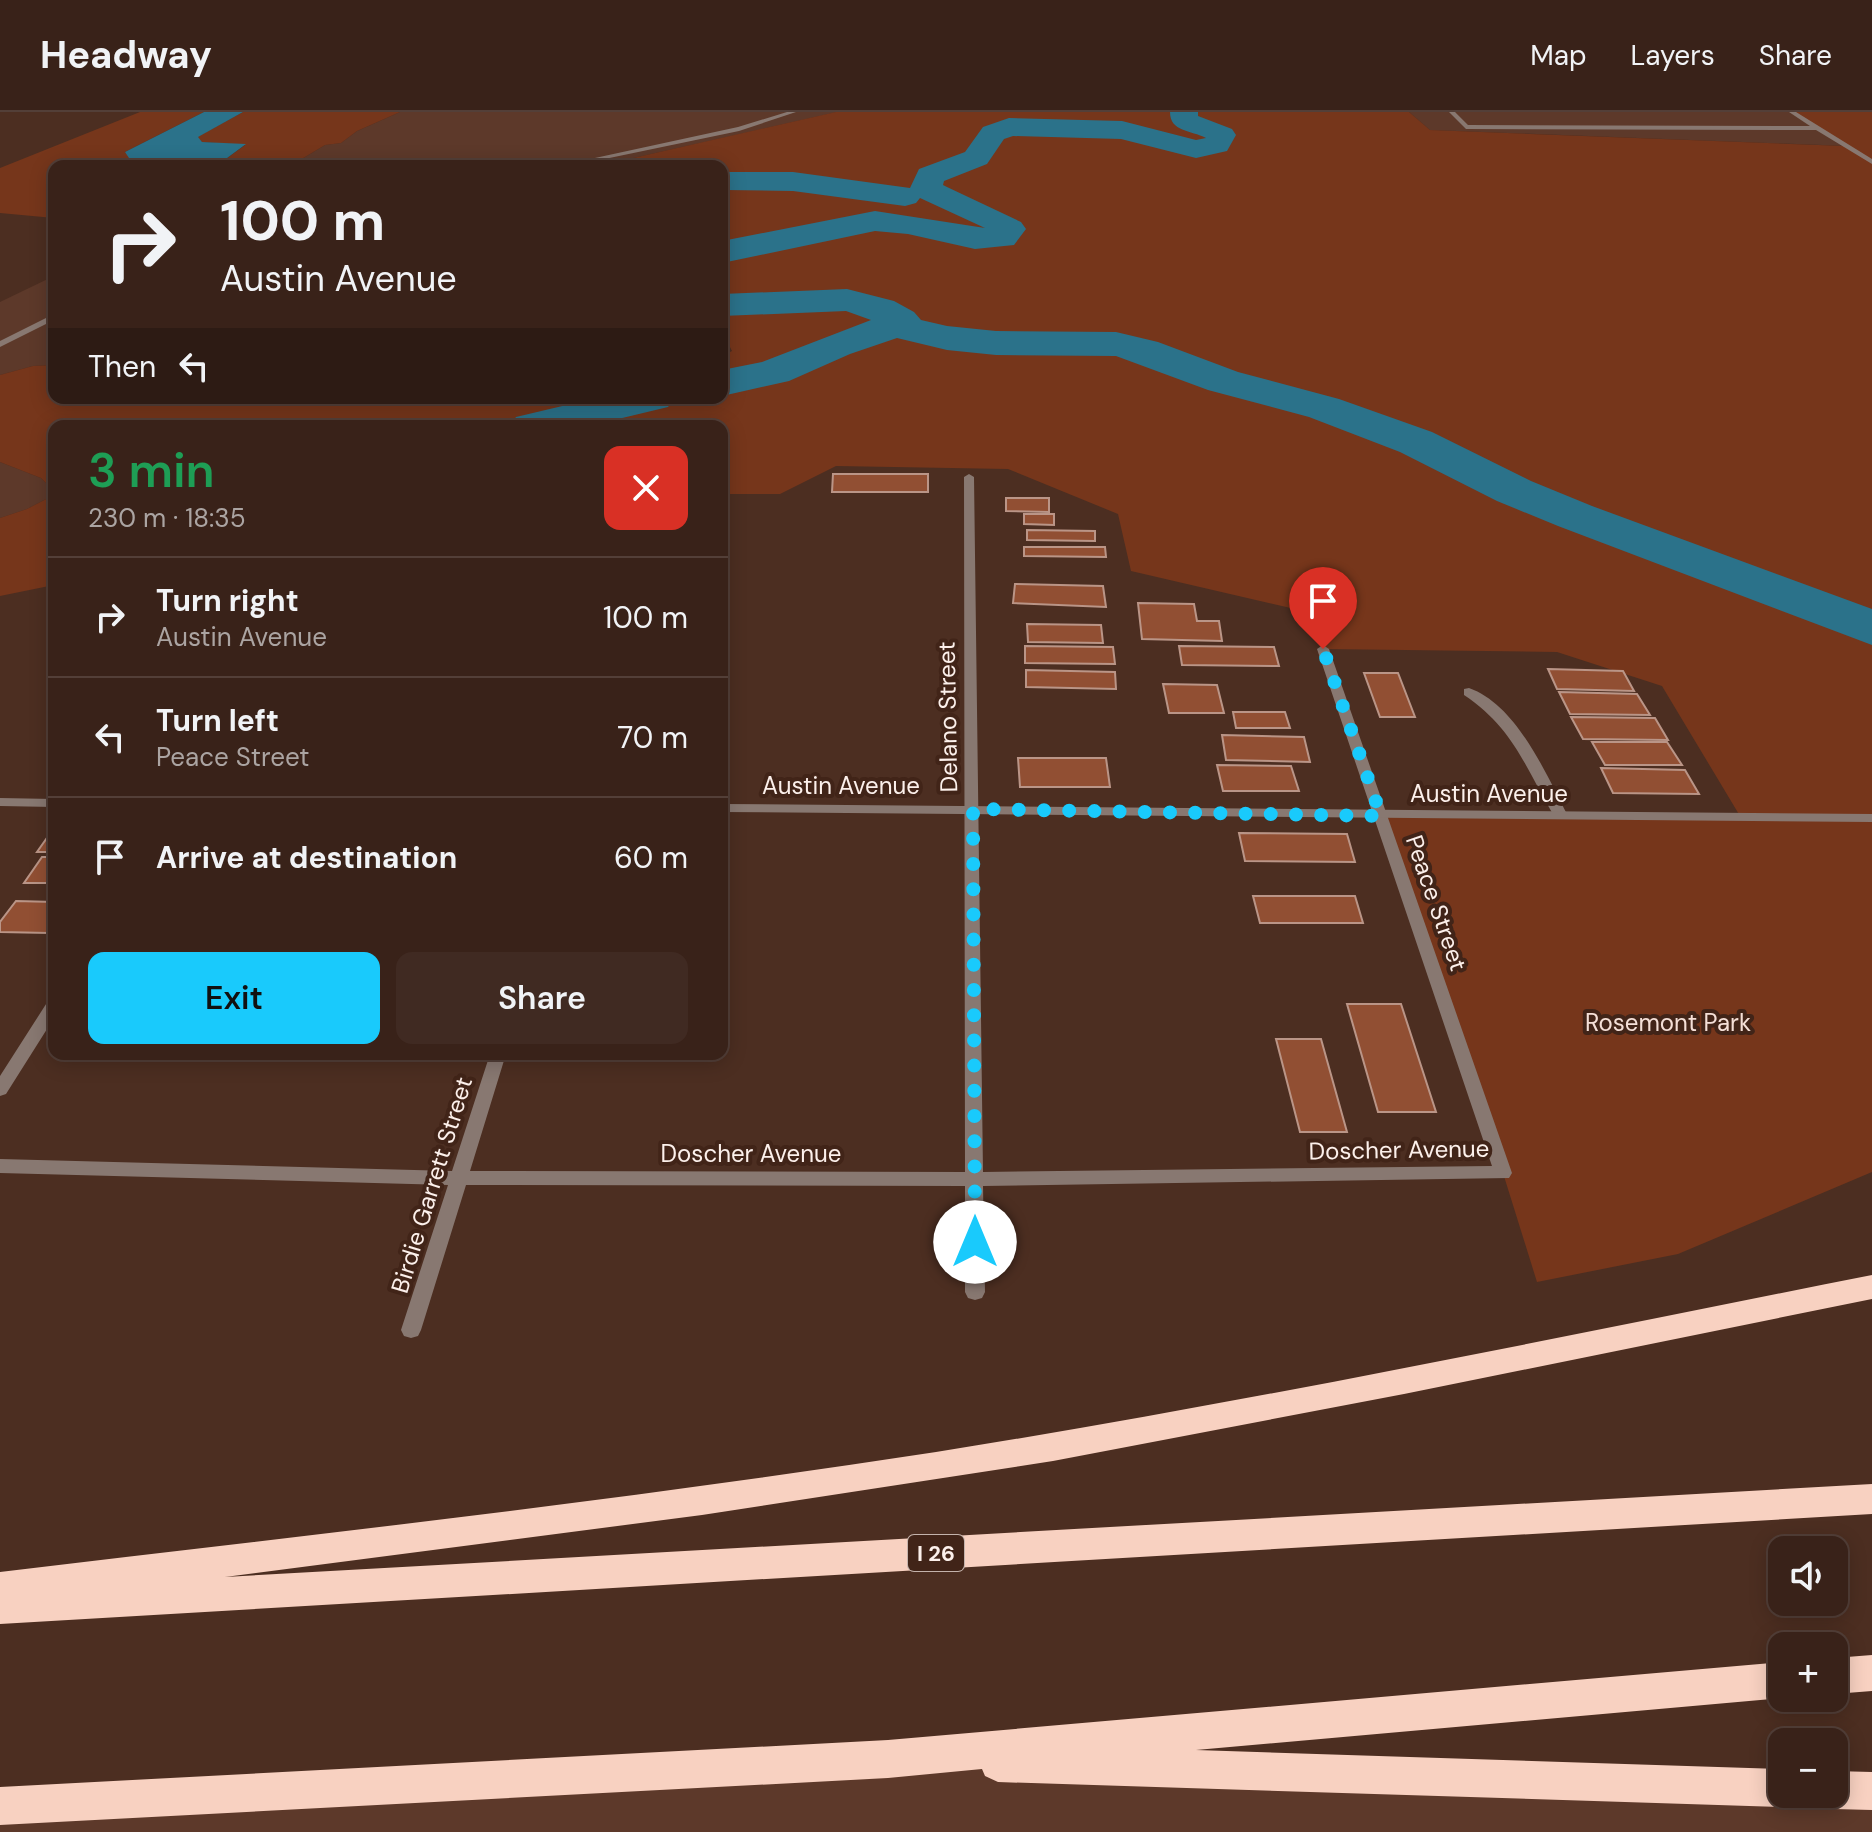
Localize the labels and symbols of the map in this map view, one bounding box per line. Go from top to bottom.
pin [1289,567,1357,649]
street label: Delano Street [931,641,964,793]
street label: Austin Avenue [762,770,920,801]
street label: Austin Avenue [1410,778,1568,809]
street label: Peace Street [1399,831,1474,975]
park label: Rosemont Park [1585,1007,1751,1038]
street label: Birdie Garrett Street [384,1073,479,1297]
street label: Doscher Avenue [1308,1132,1490,1167]
street label: Doscher Avenue [661,1138,841,1169]
position arrow [933,1200,1017,1284]
road number: I 26 [908,1535,964,1571]

